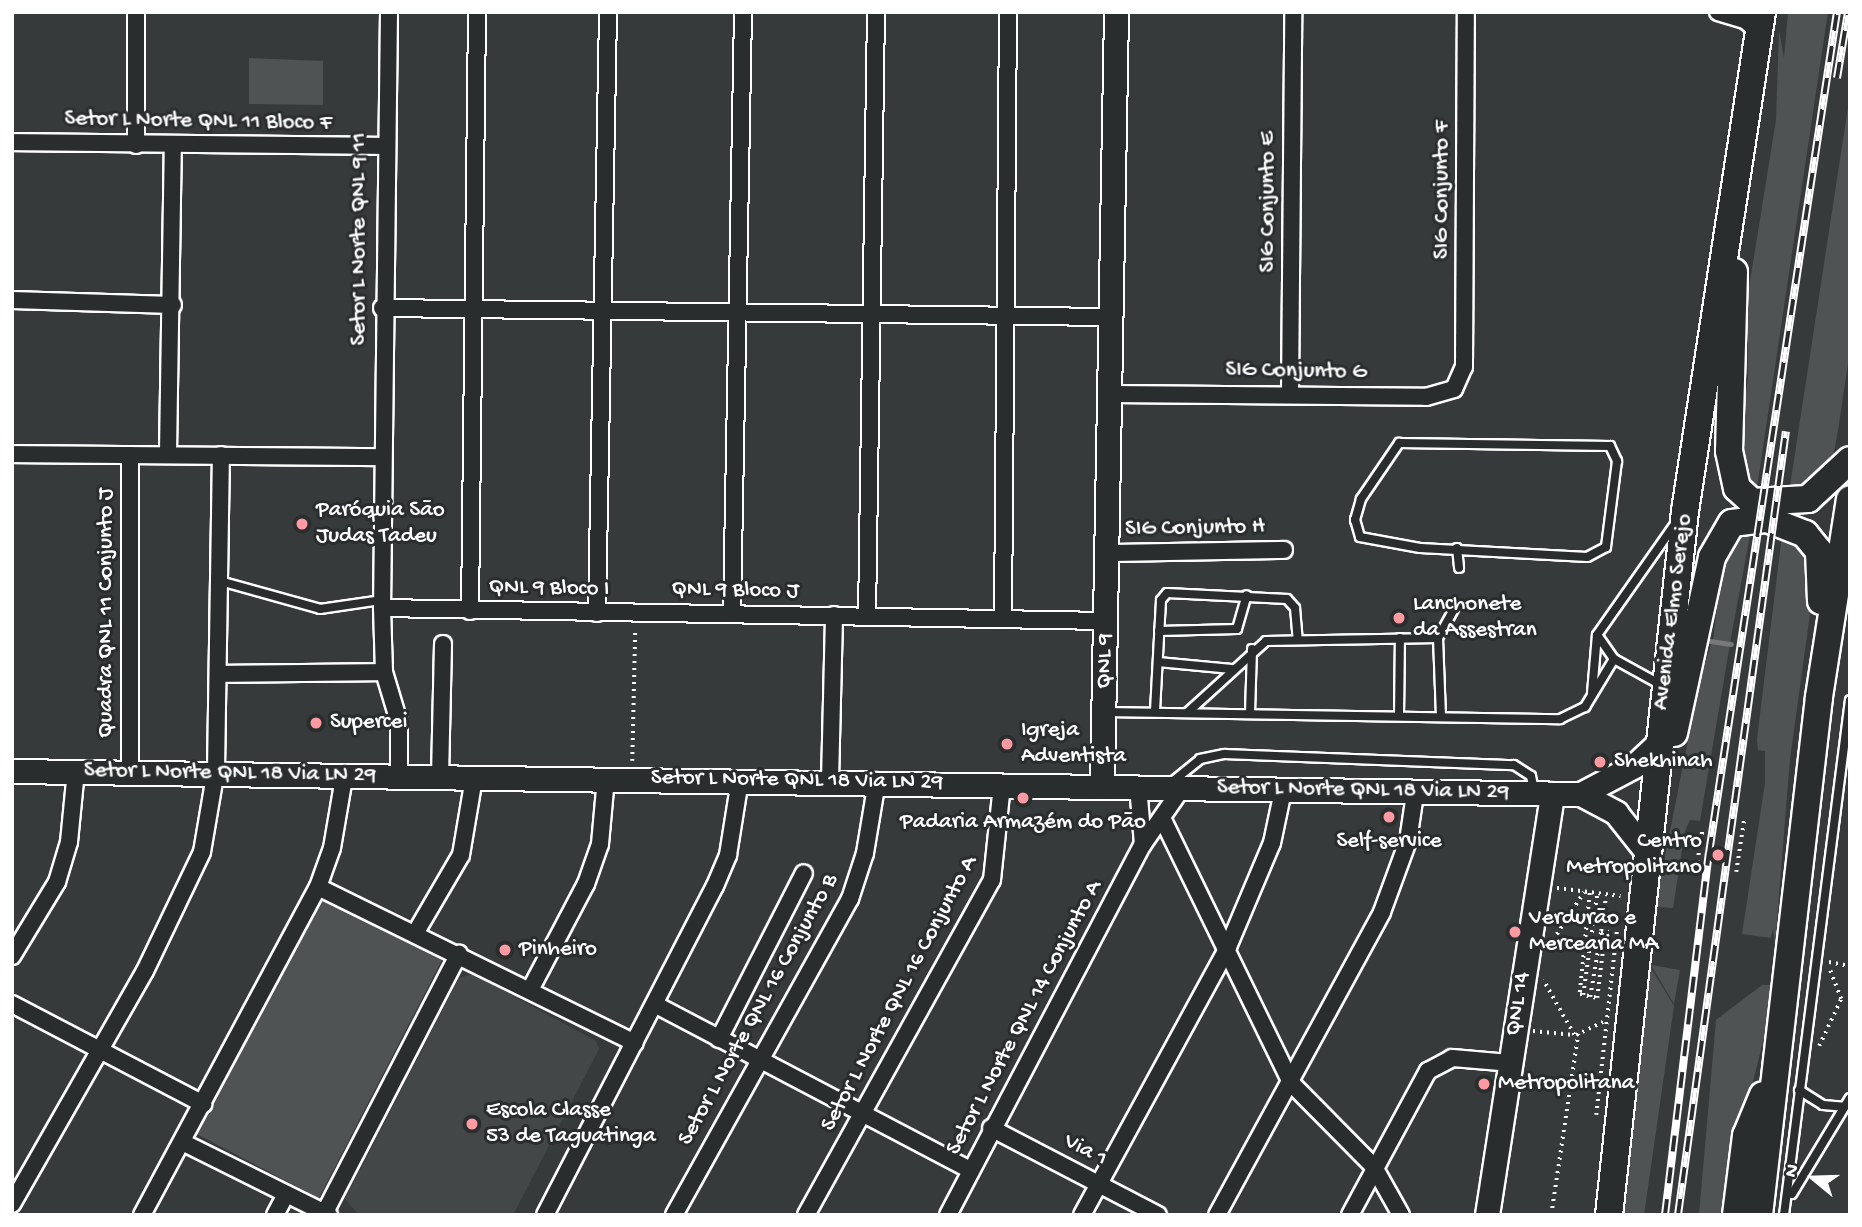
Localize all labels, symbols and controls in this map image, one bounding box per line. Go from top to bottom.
street label: Setor L Norte QNL 11 Bloco F [64,106,332,138]
street label: SIG Conjunto F [1429,121,1457,259]
street label: Setor L Norte QNL 9 11 [346,132,374,346]
street label: SIG Conjunto E [1255,132,1283,272]
street label: SIG Conjunto G [1225,357,1367,387]
street label: Quadra QNL 11 Conjunto J [93,488,121,738]
place label: Paróquia São Judas Tadeu [316,497,445,551]
street label: Avenida Elmo Serejo [1648,512,1700,712]
street label: SIG Conjunto H [1125,514,1265,544]
marker: Paróquia São Judas Tadeu [294,516,310,532]
street label: QNL 9 Bloco I [488,574,610,604]
street label: QNL 9 Bloco J [671,576,799,606]
place label: Lanchonete da Assestran [1413,591,1537,645]
marker: Lanchonete da Assestran [1391,610,1407,626]
street label: QNL 9 [1092,633,1120,689]
place label: Supercei [330,709,407,737]
marker: Supercei [308,715,324,731]
place label: Igreja Adventista [1021,717,1126,771]
marker: Igreja Adventista [999,736,1015,752]
place label: Shekhinah [1614,748,1713,776]
marker: Shekhinah [1592,754,1608,770]
street label: Setor L Norte QNL 18 Via LN 29 [84,758,376,790]
street label: Setor L Norte QNL 18 Via LN 29 [651,765,943,797]
street label: Setor L Norte QNL 18 Via LN 29 [1217,775,1509,807]
marker: Padaria Armazém do Pão [1015,790,1031,806]
place label: Padaria Armazém do Pão [900,809,1146,837]
marker: Self-service [1381,809,1397,825]
place label: Self-service [1336,828,1442,856]
place label: Centro Metropolitano [1566,828,1702,882]
marker: Centro Metropolitano [1708,845,1728,865]
street label: Setor L Norte QNL 16 Conjunto A [816,852,984,1136]
street label: Setor L Norte QNL 16 Conjunto B [673,869,845,1151]
street label: Setor L Norte QNL 14 Conjunto A [941,876,1109,1160]
place label: Verdurão e Mercearia MA [1529,905,1658,959]
marker: Verdurão e Mercearia MA [1507,924,1523,940]
place label: Pinheiro [519,936,597,964]
marker: Pinheiro [497,942,513,958]
street label: QNL 14 [1500,970,1538,1038]
place label: Metropolitana [1498,1070,1634,1098]
marker: Metropolitana [1476,1076,1492,1092]
place label: Escola Classe 53 de Taguatinga [486,1097,656,1151]
marker: Escola Classe 53 de Taguatinga [464,1116,480,1132]
street label: Via 1 [1059,1128,1111,1174]
north arrow [1778,1143,1848,1213]
text: N [1780,1161,1806,1181]

